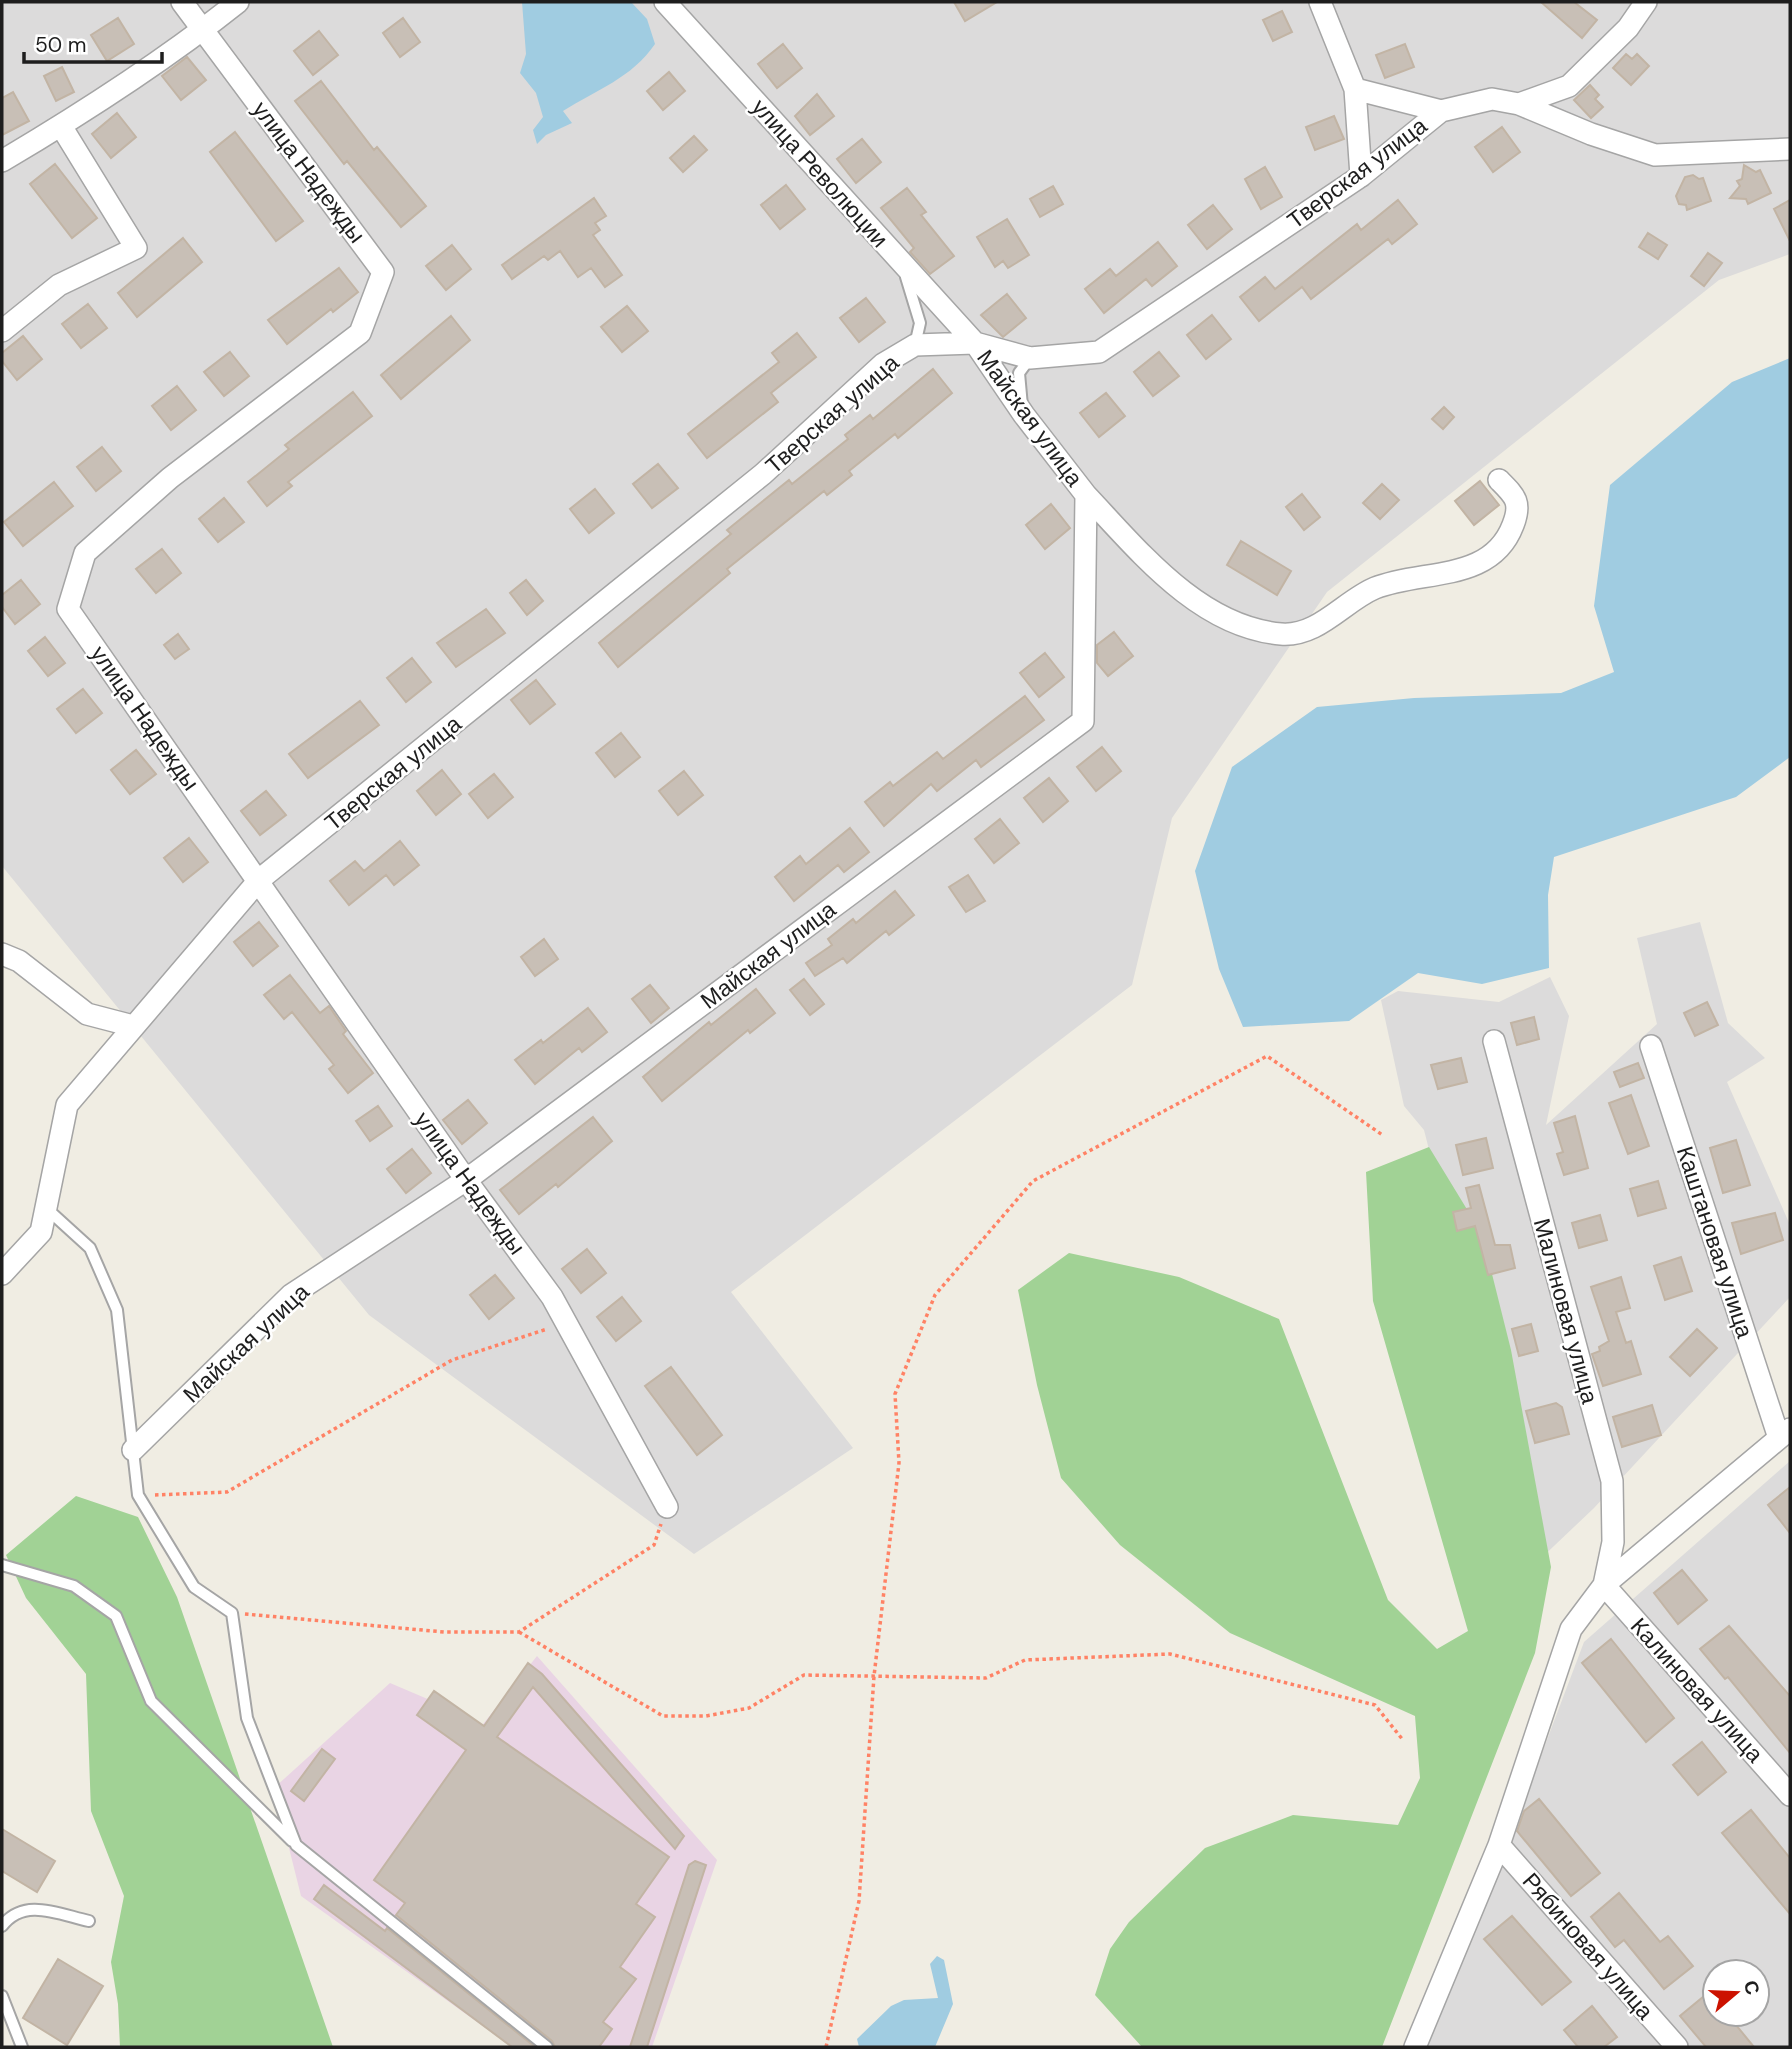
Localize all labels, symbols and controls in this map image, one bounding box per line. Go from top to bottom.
scale bar [24,21,163,65]
text: 50 m [35,31,86,59]
street label: улица Революции [745,92,895,254]
street label: улица Надежды [246,95,372,249]
street label: Тверская улица [1281,111,1433,235]
street label: Майская улица [970,344,1090,492]
street label: Тверская улица [759,348,905,480]
street label: улица Надежды [84,640,206,796]
street label: Тверская улица [319,709,468,837]
street label: Майская улица [694,894,842,1016]
street label: улица Надежды [408,1105,532,1261]
street label: Каштановая улица [1670,1142,1760,1342]
street label: Малиновая улица [1527,1215,1605,1407]
street label: Майская улица [177,1277,316,1409]
street label: Калиновая улица [1624,1611,1770,1769]
street label: Рябиновая улица [1516,1866,1660,2026]
north arrow [1701,1958,1771,2028]
text: С [1738,1977,1766,1998]

